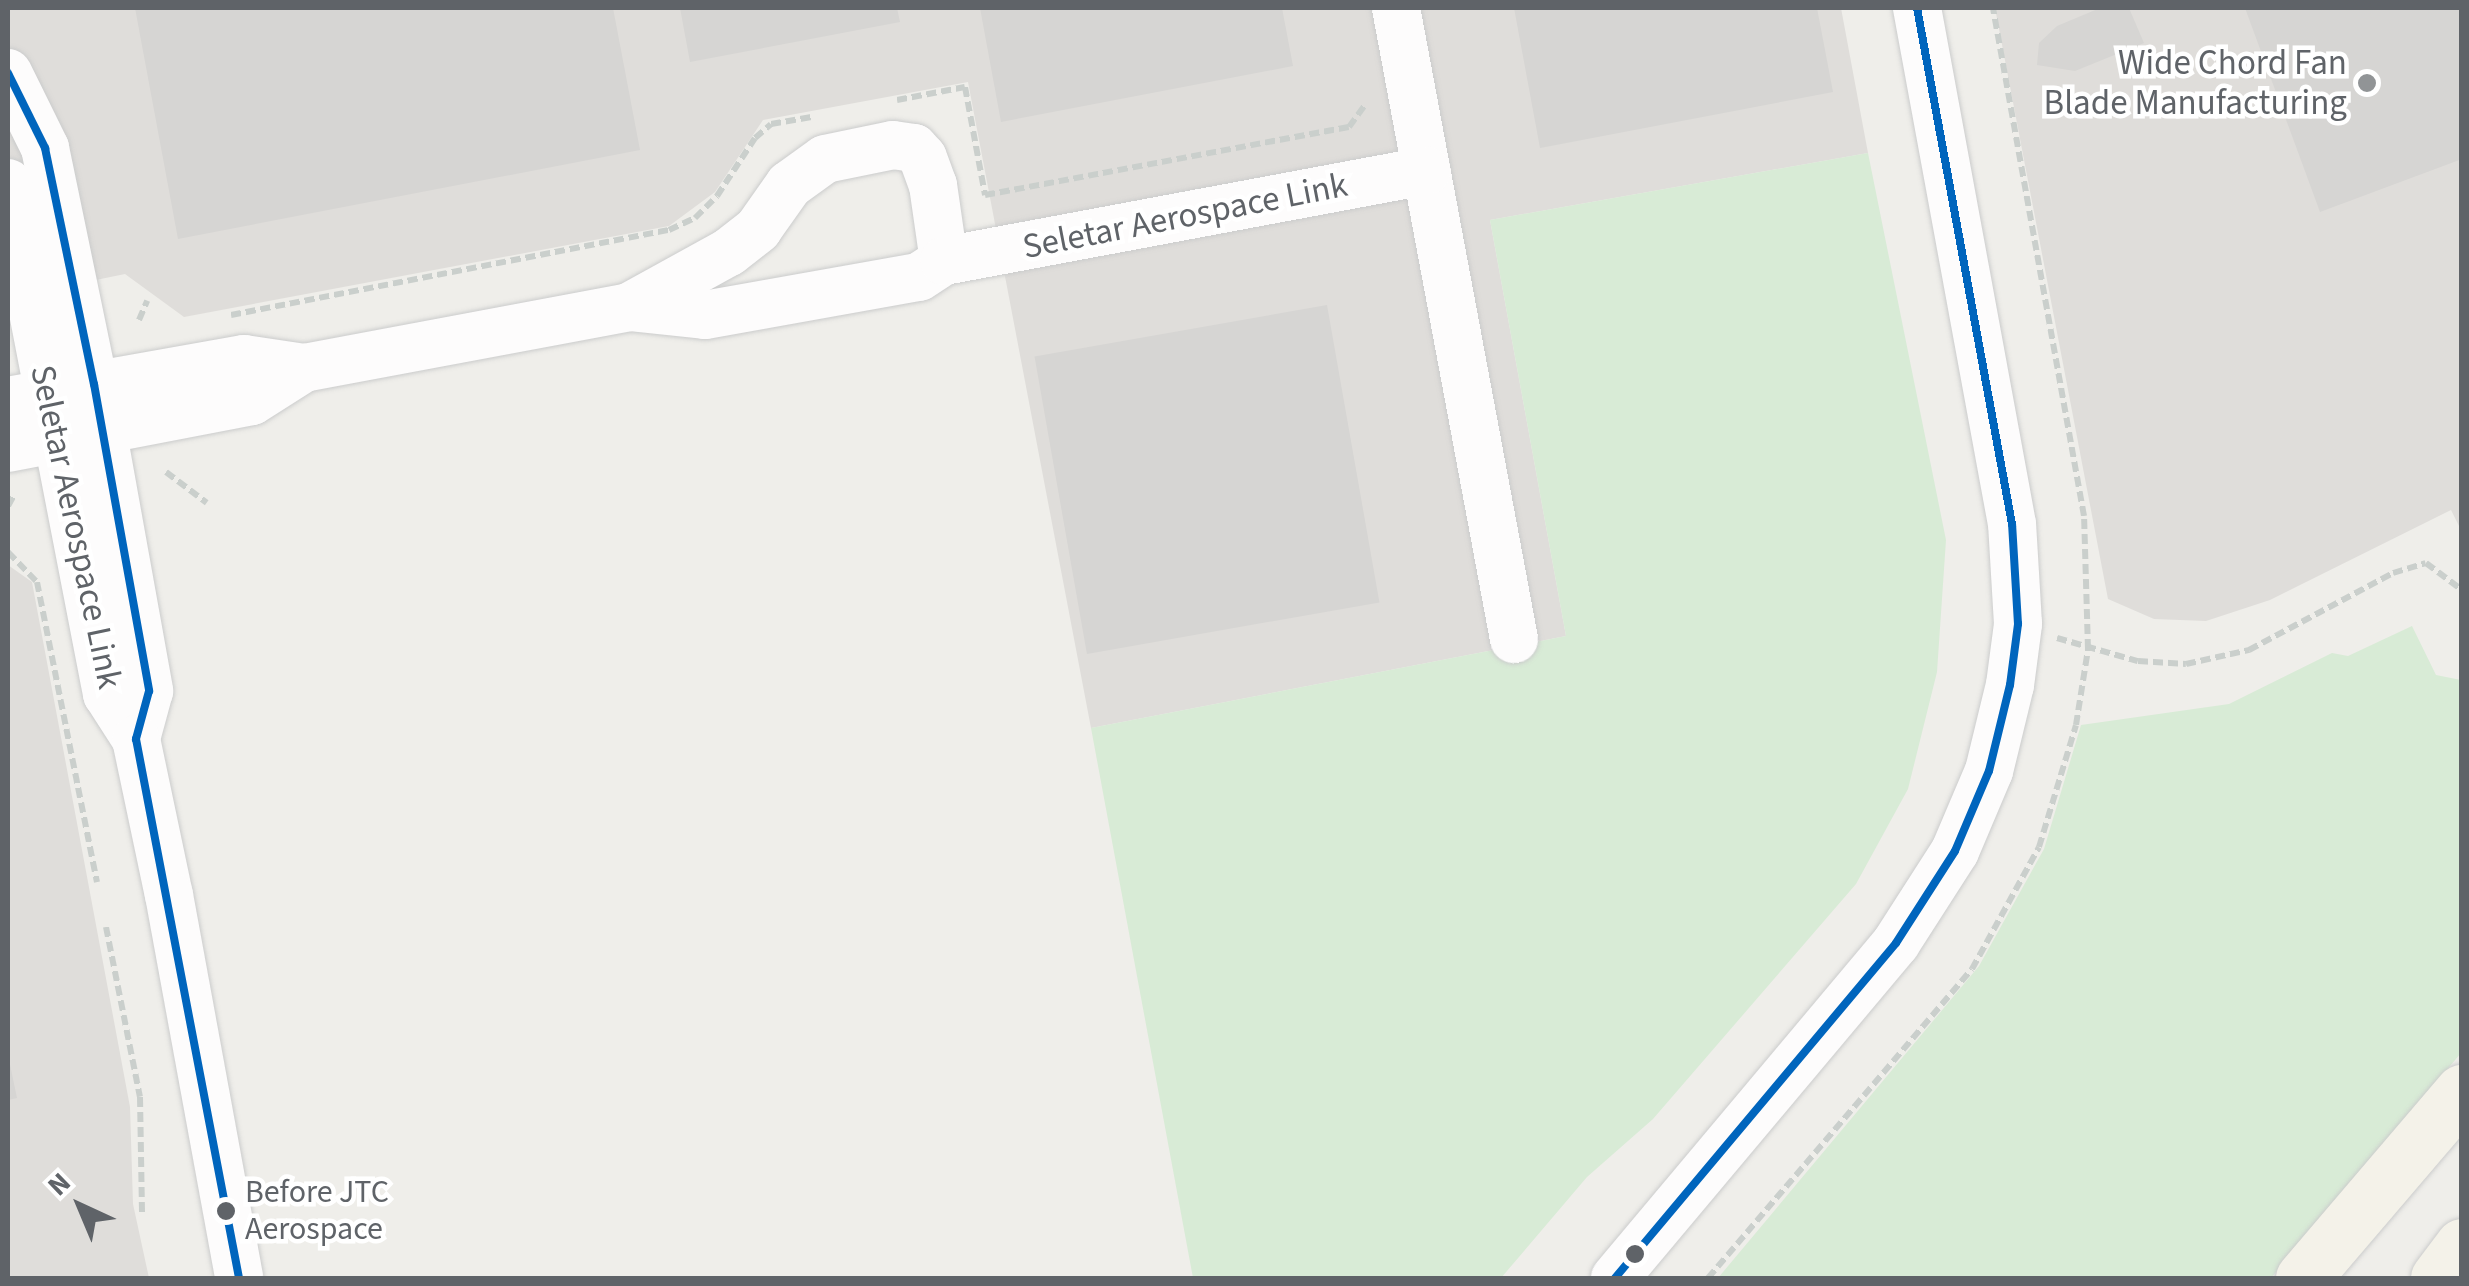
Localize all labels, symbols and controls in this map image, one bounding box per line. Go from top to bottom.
place label: Wide Chord Fan Blade Manufacturing [2044,42,2347,124]
marker: Wide Chord Fan Blade Manufacturing [2356,72,2378,94]
street label: Seletar Aerospace Link [1019,164,1351,268]
street label: Seletar Aerospace Link [21,361,131,693]
north arrow [30,1156,130,1256]
text: N [39,1164,80,1205]
place label: Before JTC Aerospace [245,1174,389,1249]
marker: Before JTC Aerospace [216,1201,236,1221]
unlabelled marker [1625,1244,1645,1264]

